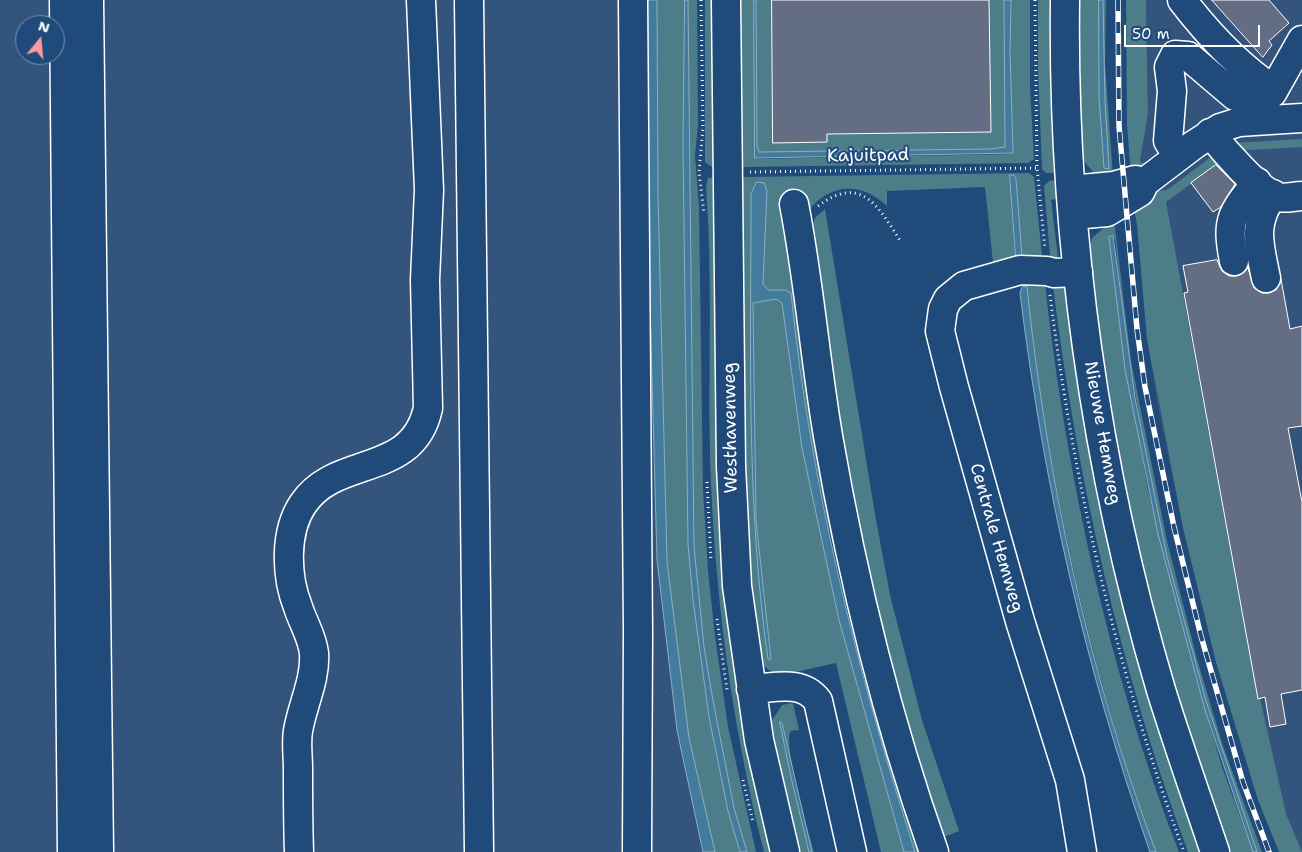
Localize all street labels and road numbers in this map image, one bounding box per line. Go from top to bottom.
street label: Kajuitpad [827,144,909,168]
street label: Nieuwe Hemweg [1079,360,1125,506]
street label: Westhavenweg [719,362,743,494]
street label: Centrale Hemweg [964,461,1028,615]

